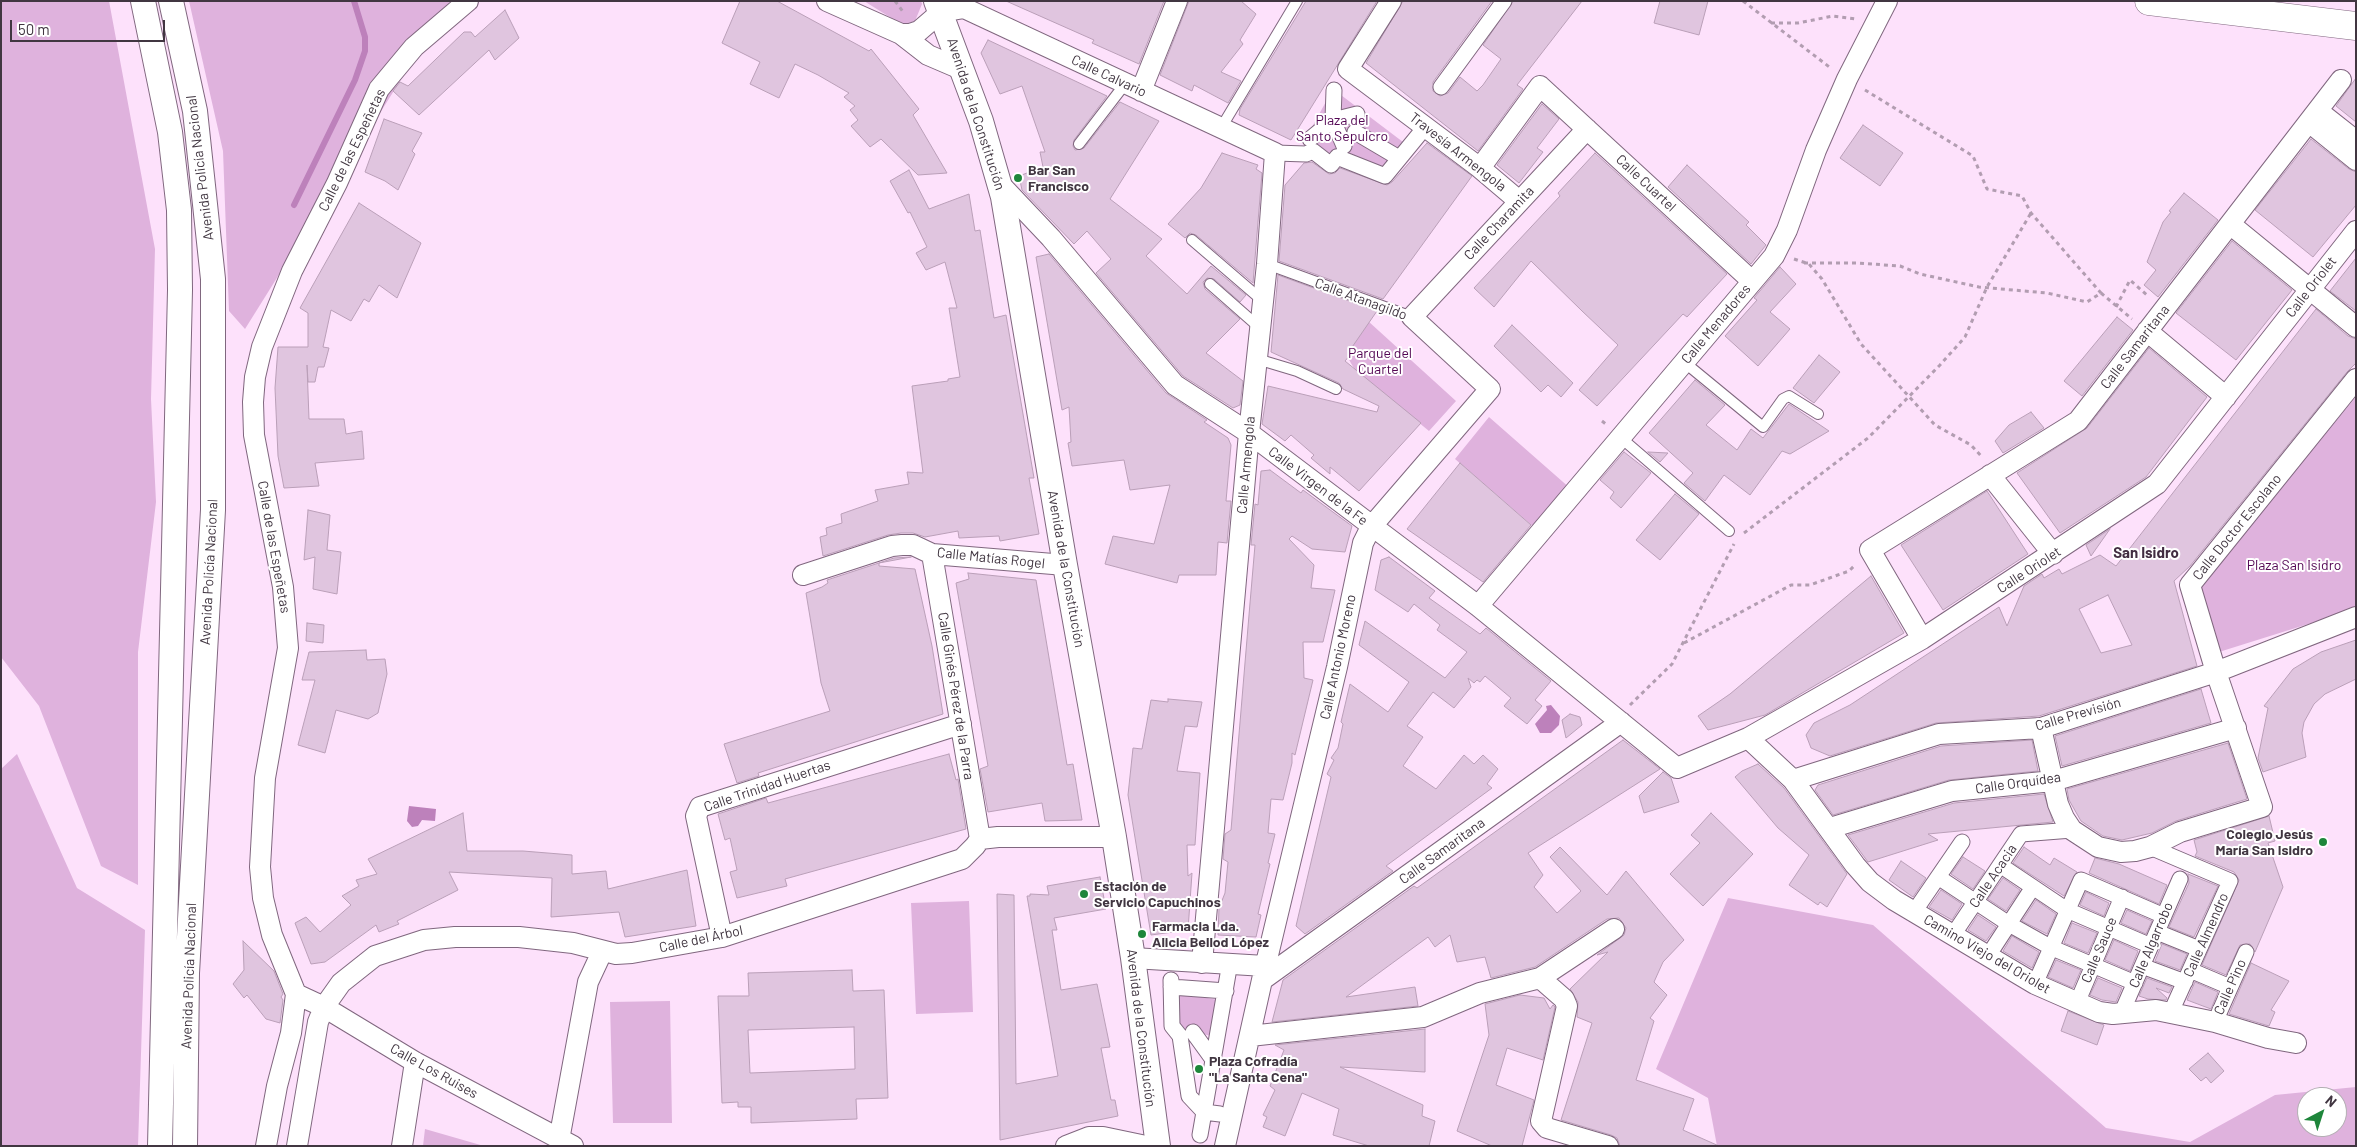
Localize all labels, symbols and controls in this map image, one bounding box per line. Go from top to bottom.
scale bar [12,10,168,42]
text: 50 m [18,20,50,38]
street label: Avenida de la Constitución [943,36,1009,192]
street label: Calle Calvario [1069,51,1149,101]
street label: Calle de las Espeñetas [315,86,389,214]
street label: Avenida Policía Nacional [183,94,217,242]
street label: Travesía Armengola [1406,109,1510,195]
park label: Plaza del Santo Sepulcro [1296,112,1388,144]
street label: Calle Cuartel [1612,151,1680,215]
place label: Bar San Francisco [1028,162,1089,194]
marker: Bar San Francisco [1012,172,1024,184]
street label: Calle Charamita [1460,183,1538,263]
street label: Calle Oriolet [2282,253,2340,321]
street label: Calle Atanagildo [1313,275,1409,323]
street label: Calle Menadores [1678,281,1754,367]
street label: Calle Samaritana [2097,302,2173,392]
park label: Parque del Cuartel [1348,345,1412,378]
street label: Calle Armengola [1233,416,1259,514]
street label: Calle Virgen de la Fe [1265,443,1371,529]
street label: Calle Doctor Escolano [2189,471,2285,583]
street label: Calle de las Espeñetas [254,479,294,615]
street label: Avenida de la Constitución [1044,489,1088,649]
street label: Avenida Policía Nacional [197,498,221,646]
street label: Calle Oriolet [1994,543,2064,597]
street label: Calle Matías Rogel [936,544,1046,572]
district label: San Isidro [2113,544,2179,562]
park label: Plaza San Isidro [2247,557,2341,573]
street label: Calle Antonio Moreno [1317,593,1359,721]
street label: Calle Ginés Pérez de la Parra [934,611,978,781]
street label: Calle Previsión [2033,694,2123,734]
street label: Calle Trinidad Huertas [701,756,833,816]
street label: Calle Orquídea [1974,769,2062,797]
street label: Calle Samaritana [1396,814,1488,888]
place label: Colegio Jesús María San Isidro [2215,826,2313,859]
marker: Colegio Jesús María San Isidro [2317,836,2329,848]
street label: Calle Acacia [1966,841,2020,911]
place label: Estación de Servicio Capuchinos [1094,878,1221,910]
marker: Estación de Servicio Capuchinos [1078,888,1090,900]
street label: Calle Almendro [2180,890,2232,980]
street label: Calle Algarrobo [2125,900,2177,990]
street label: Avenida Policía Nacional [178,903,200,1049]
street label: Camino Viejo del Oriolet [1921,911,2053,997]
street label: Calle Sauce [2078,915,2120,985]
place label: Farmacia Lda. Alicia Bellod López [1152,918,1269,950]
street label: Calle del Árbol [658,922,744,956]
marker: Farmacia Lda. Alicia Bellod López [1136,928,1148,940]
street label: Avenida de la Constitución [1123,948,1159,1108]
street label: Calle Pino [2210,957,2250,1017]
street label: Calle Los Ruises [387,1040,481,1102]
place label: Plaza Cofradía "La Santa Cena" [1209,1053,1307,1086]
marker: Plaza Cofradía "La Santa Cena" [1193,1063,1205,1075]
north arrow [2297,1087,2347,1137]
text: N [2322,1091,2340,1110]

